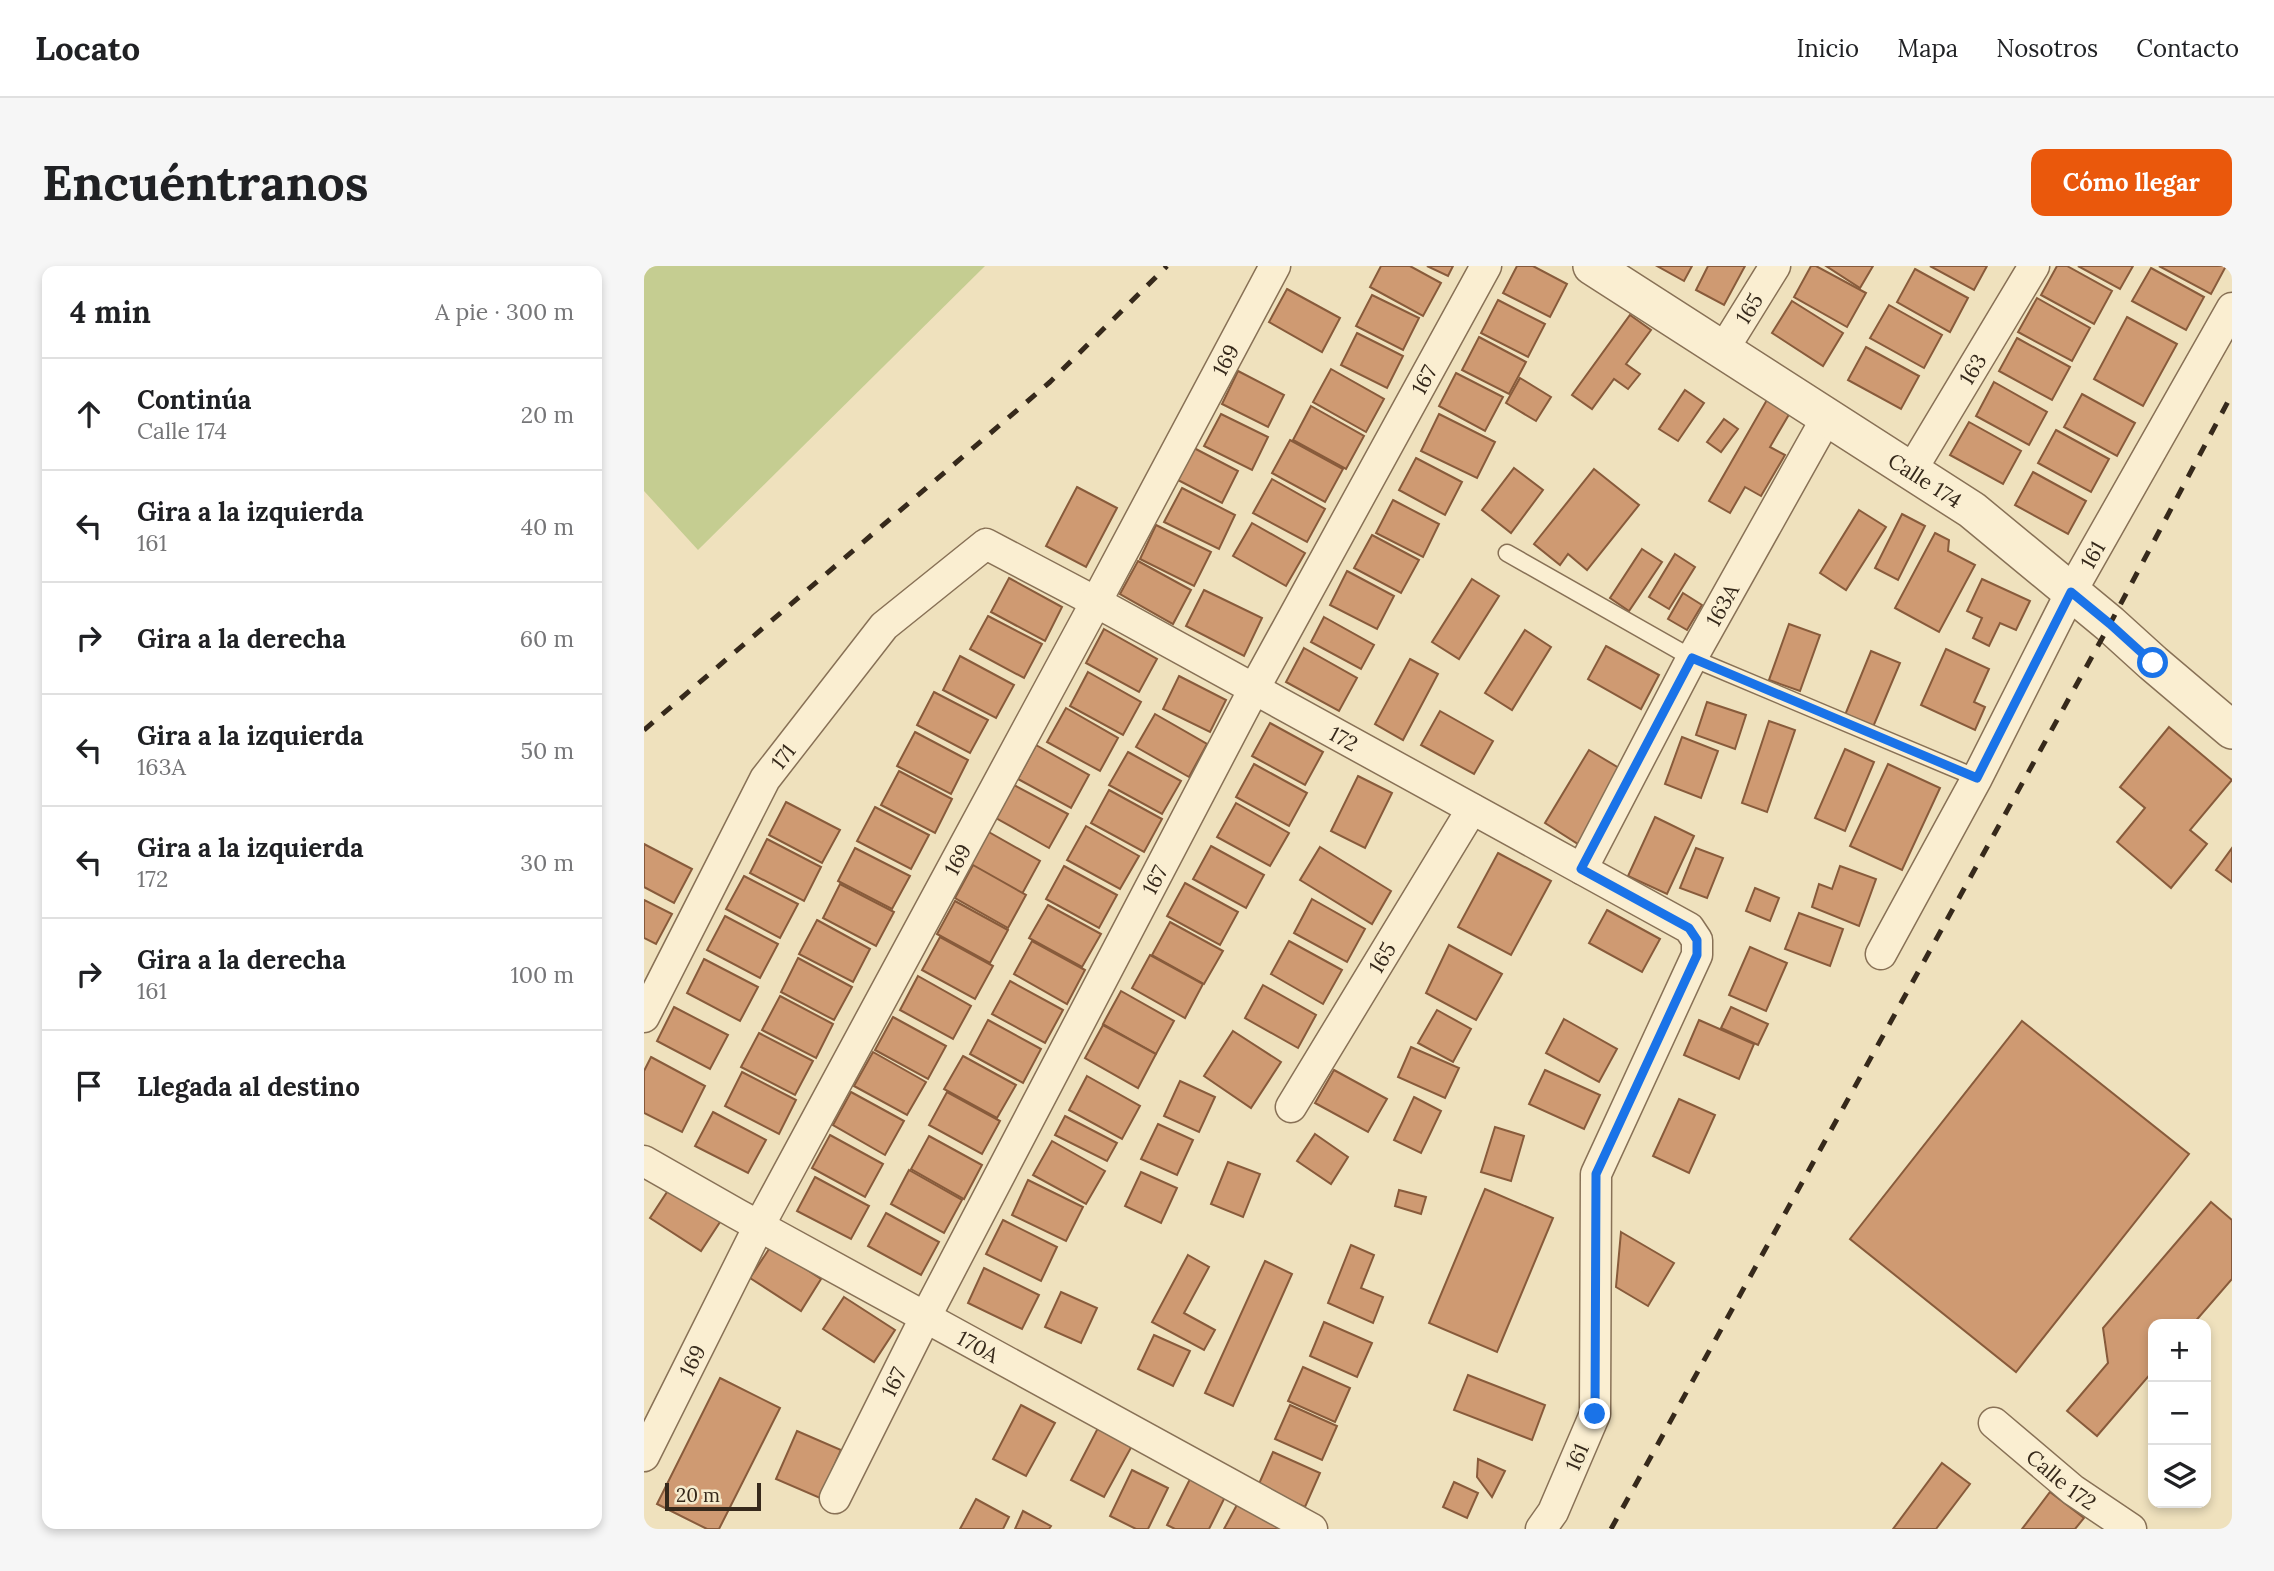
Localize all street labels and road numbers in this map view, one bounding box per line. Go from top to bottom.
street label: 165 [1729,288,1768,329]
street label: 169 [1206,339,1245,380]
street label: 163 [1953,349,1992,389]
street label: 167 [1405,360,1443,399]
street label: Calle 174 [1883,446,1967,514]
street label: 161 [2074,536,2111,573]
street label: 163A [1699,578,1745,631]
street label: 172 [1325,720,1363,757]
street label: 171 [764,738,801,774]
street label: 169 [938,839,977,880]
street label: 167 [1136,860,1173,899]
street label: 165 [1362,937,1401,978]
street label: 170A [953,1324,1004,1369]
street label: 169 [673,1340,711,1381]
street label: 167 [875,1362,912,1401]
street label: 161 [1559,1439,1595,1475]
street label: Calle 172 [2021,1443,2102,1516]

